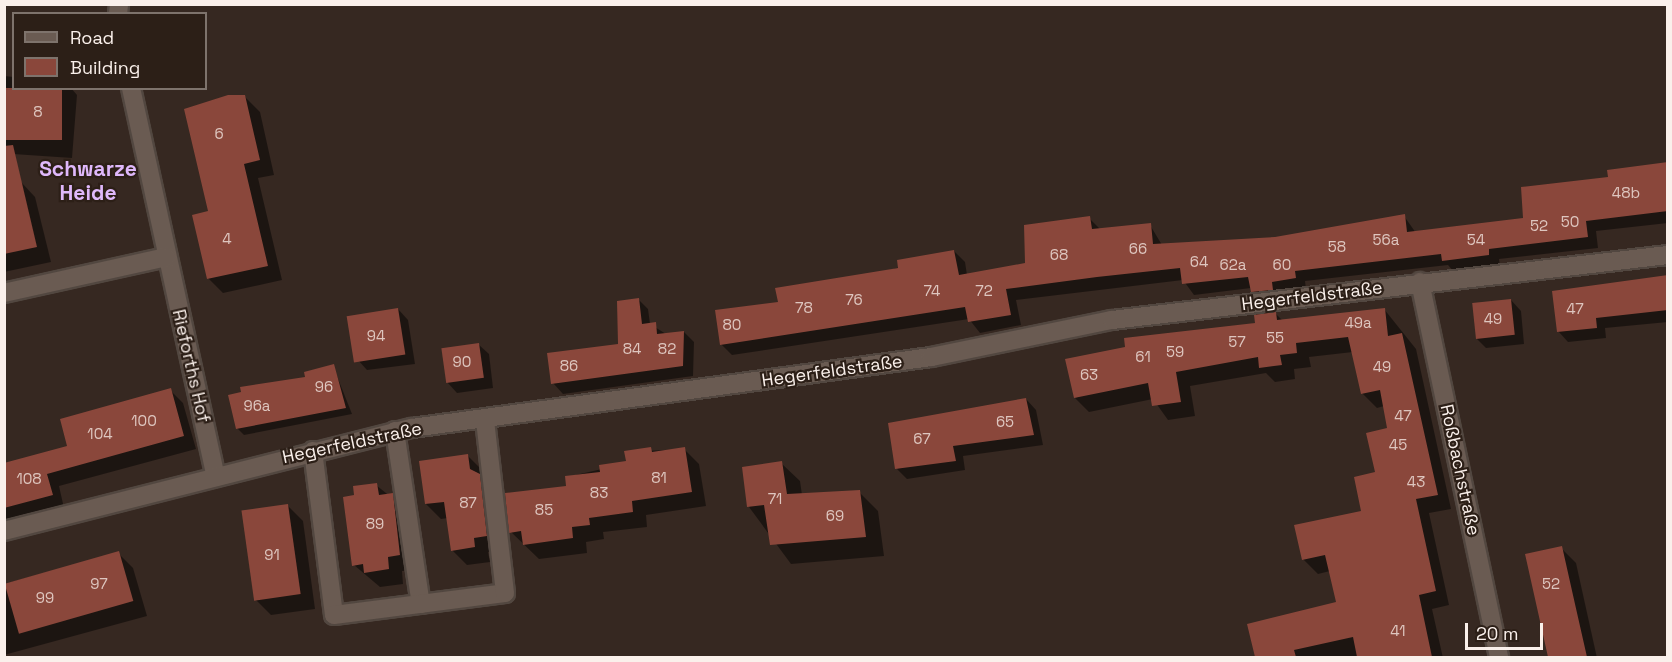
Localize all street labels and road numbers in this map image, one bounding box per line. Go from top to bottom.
street label: Hegerfeldstraße [1240,277,1384,315]
street label: Rieforths Hof [167,307,215,425]
street label: Hegerfeldstraße [760,350,904,392]
street label: Roßbachstraße [1436,402,1484,538]
street label: Hegerfeldstraße [280,418,424,468]

